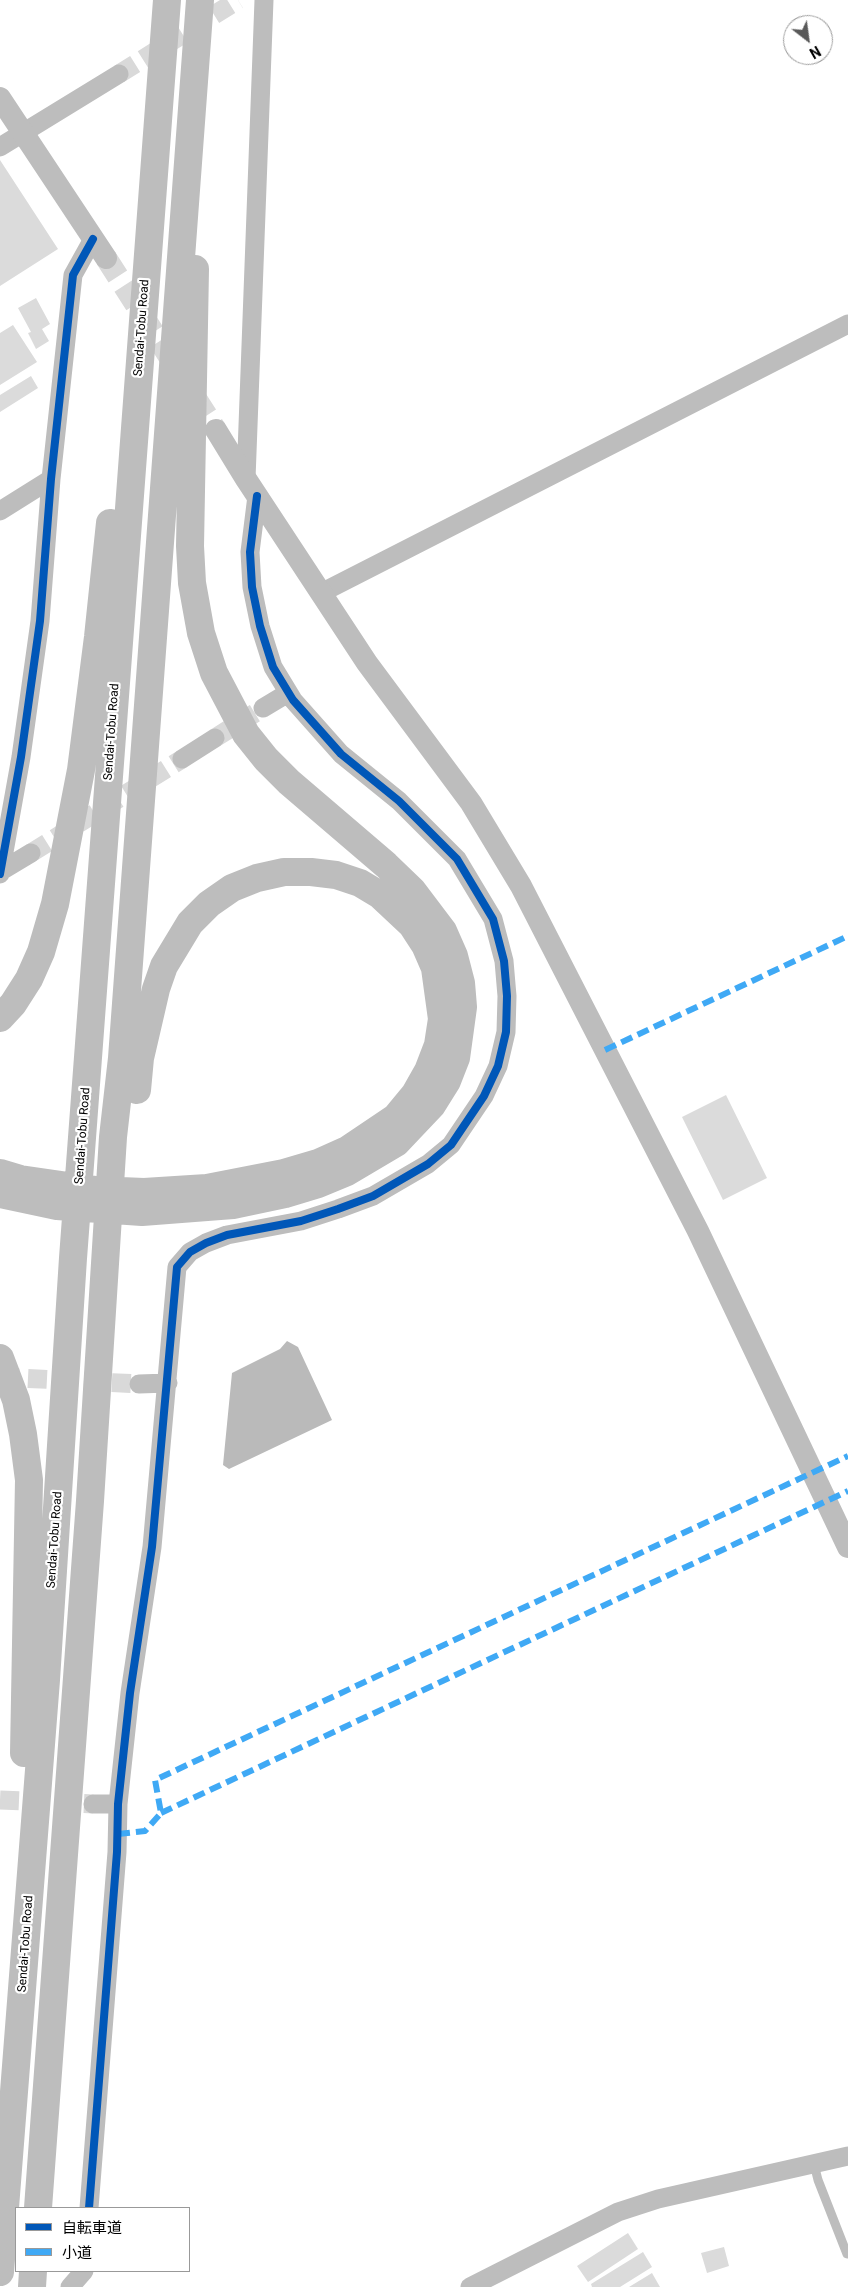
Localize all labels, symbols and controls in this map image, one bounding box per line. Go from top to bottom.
north arrow [783,15,833,65]
text: N [807,43,823,62]
street label: Sendai-Tobu Road [131,279,153,377]
street label: Sendai-Tobu Road [101,683,123,781]
street label: Sendai-Tobu Road [72,1087,94,1185]
street label: Sendai-Tobu Road [44,1491,66,1589]
street label: Sendai-Tobu Road [15,1895,37,1993]
legend [15,2207,190,2272]
text: 自転車道 [62,2219,122,2237]
text: 小道 [62,2244,92,2262]

